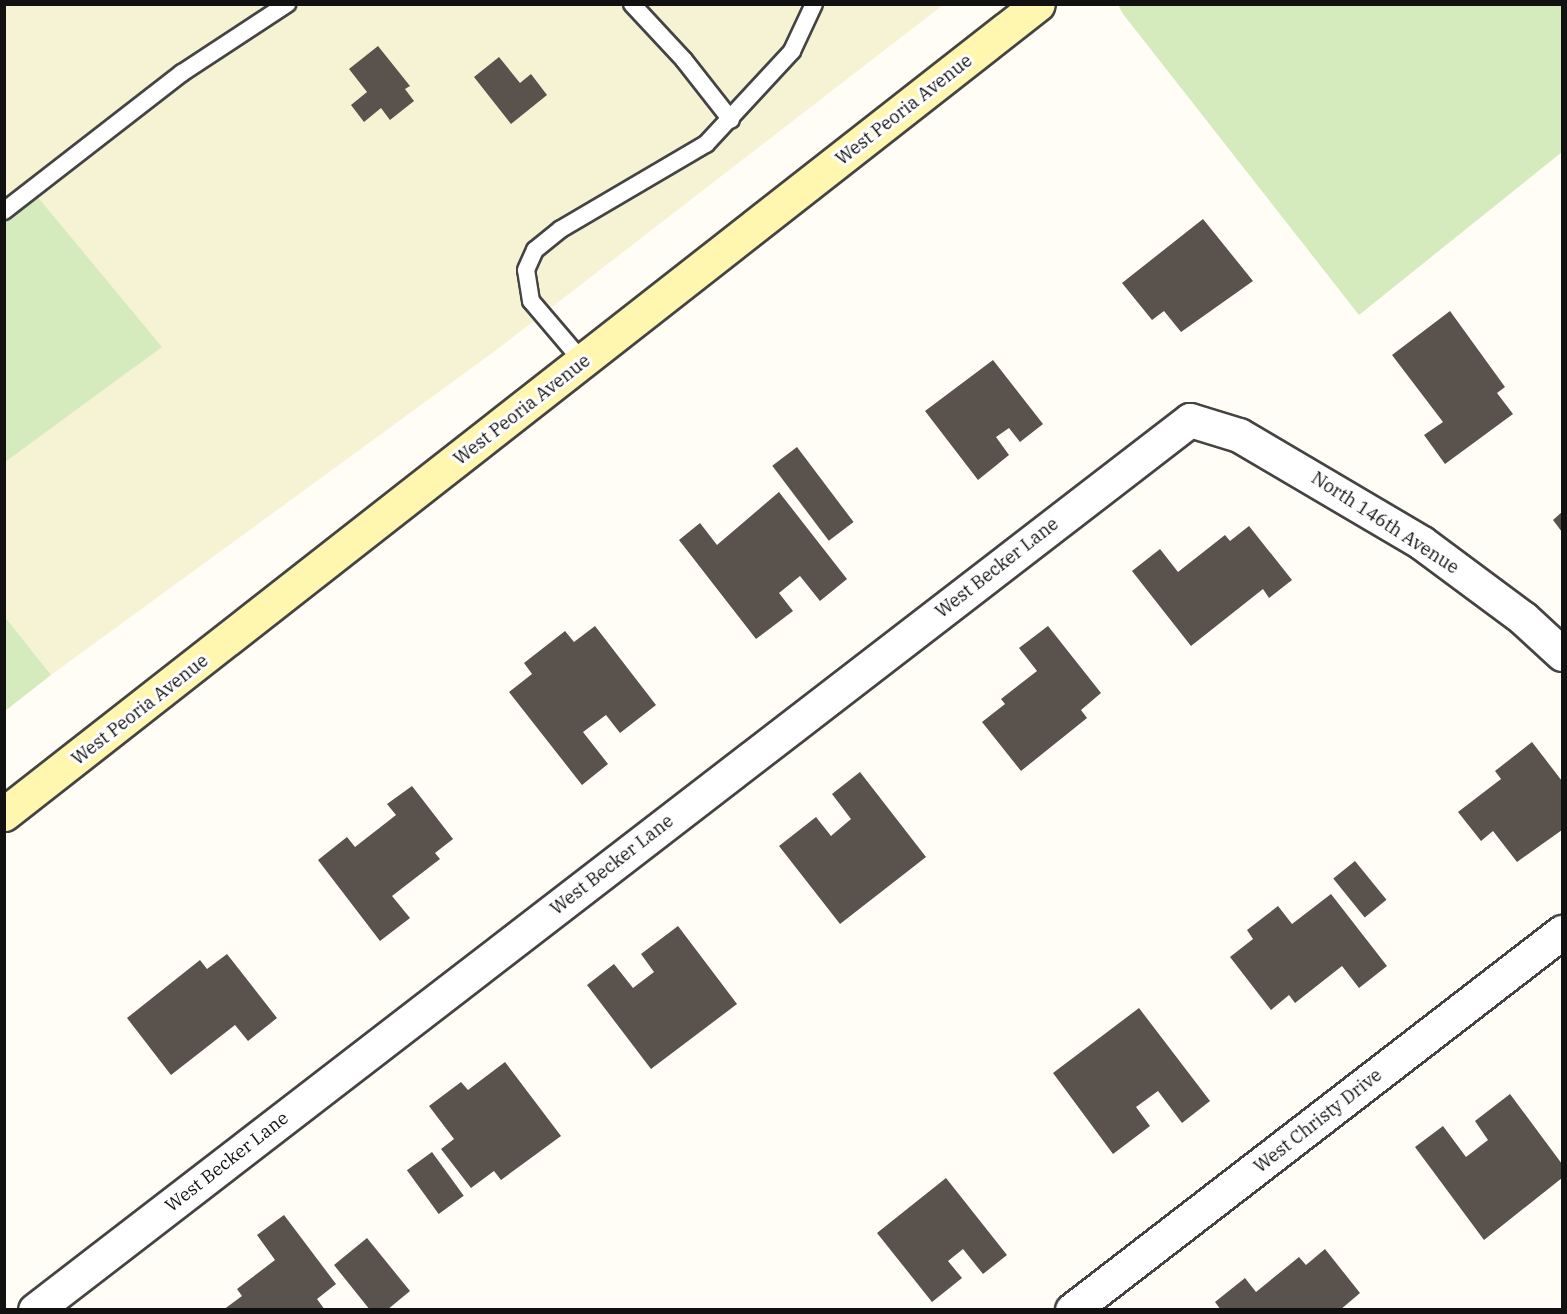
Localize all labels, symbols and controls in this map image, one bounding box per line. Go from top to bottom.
street label: West Peoria Avenue [832,50,976,170]
street label: West Peoria Avenue [450,350,594,470]
street label: North 146th Avenue [1307,467,1463,579]
street label: West Becker Lane [931,513,1063,623]
street label: West Peoria Avenue [68,650,212,770]
street label: West Becker Lane [546,810,678,920]
street label: West Christy Drive [1250,1064,1386,1178]
street label: West Becker Lane [161,1107,293,1217]

